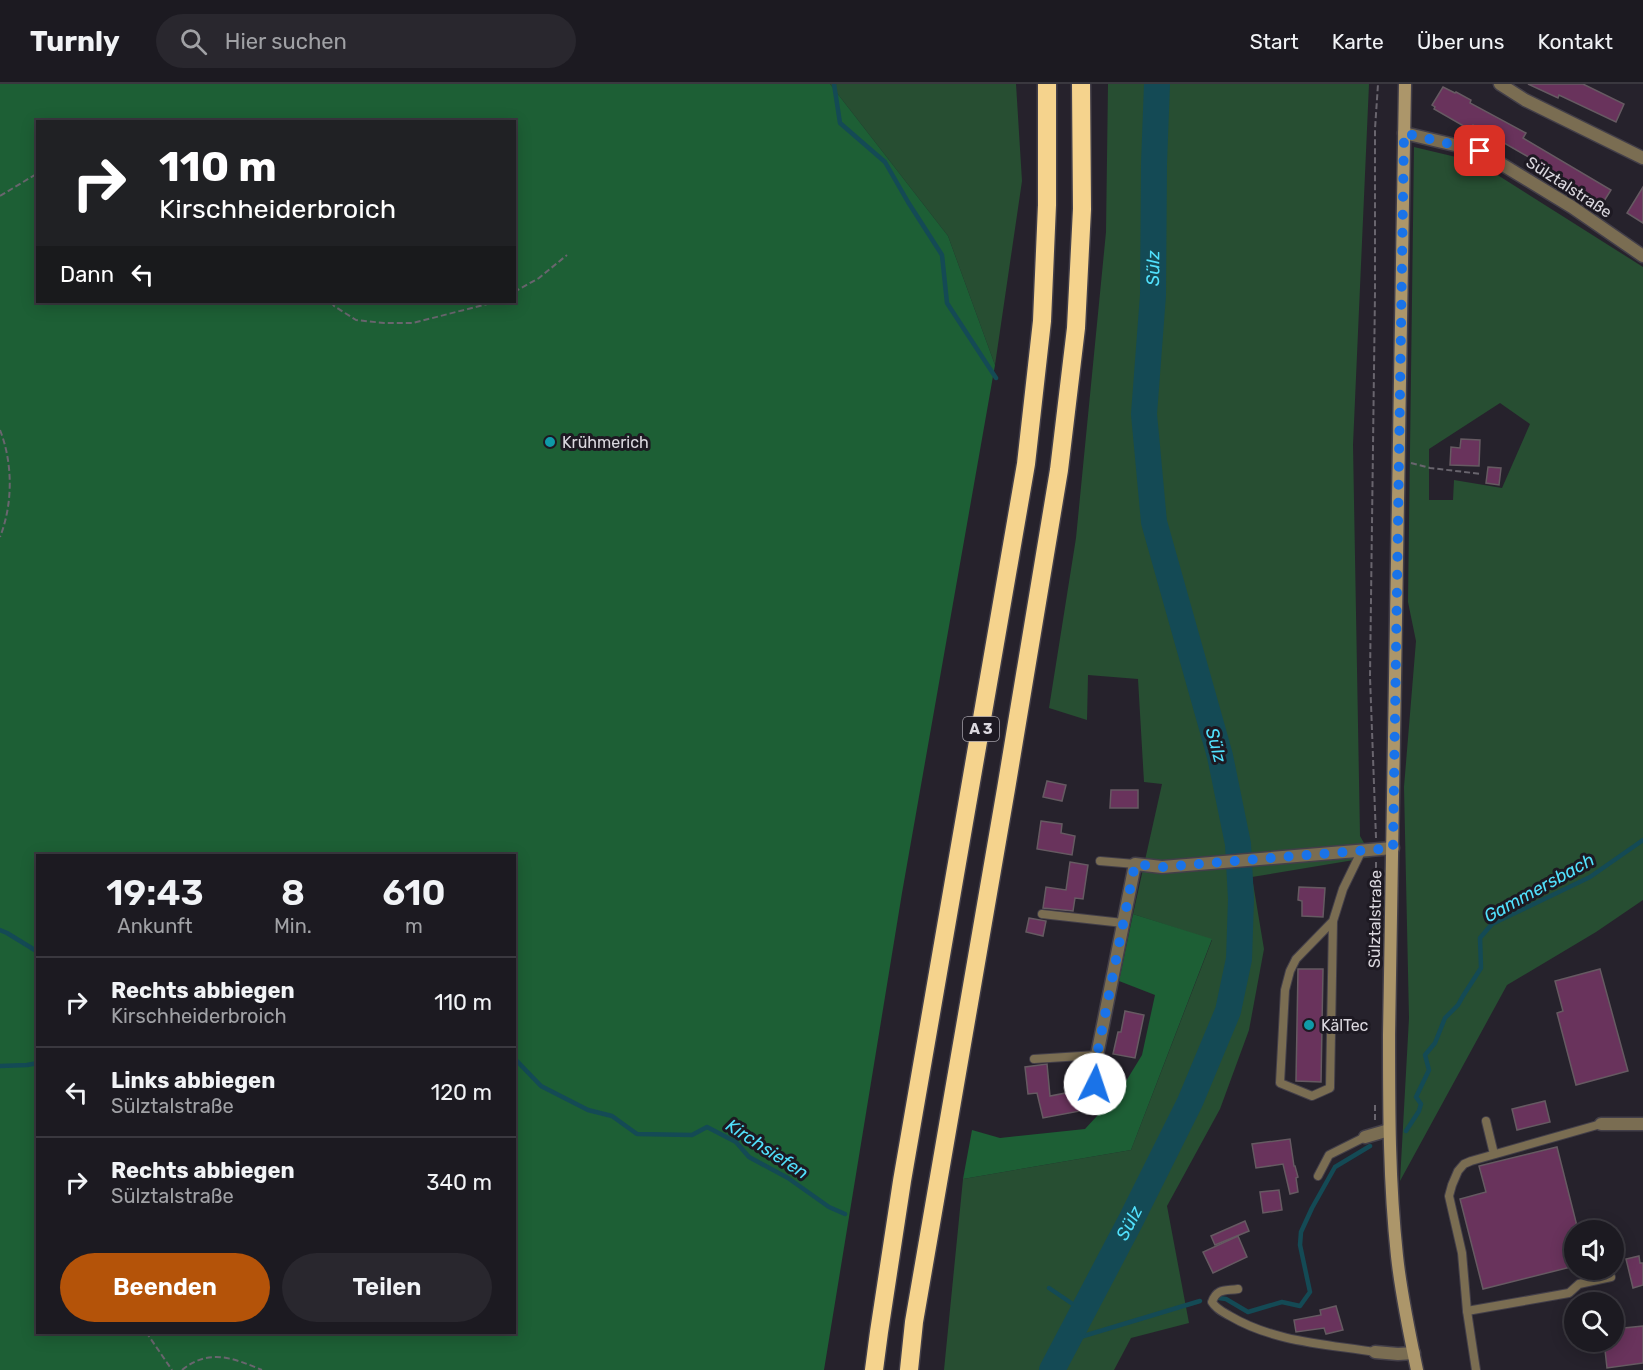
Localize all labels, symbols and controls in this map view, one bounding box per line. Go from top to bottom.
search box [156,14,576,68]
text: Turnly [30,25,120,58]
icon: search [177,25,210,58]
text: Hier suchen [225,28,347,55]
text: Start [1250,29,1299,54]
text: Karte [1332,29,1384,54]
text: Über uns [1417,29,1505,54]
text: Kontakt [1538,29,1613,54]
pin [1454,125,1505,176]
icon: arrive [1463,134,1496,167]
text: 110 m [159,142,277,192]
icon: right [60,144,138,222]
street label: Sülztalstraße [1523,152,1615,222]
text: Kirschheiderbroich [159,193,396,225]
water label: Sülz [1142,250,1164,286]
icon: left [126,258,159,291]
text: Dann [60,261,114,288]
place label: Krühmerich [562,433,649,452]
marker: Krühmerich [543,435,557,449]
road number: A 3 [963,717,999,741]
water label: Sülz [1201,725,1231,765]
water label: Gammersbach [1480,849,1598,927]
street label: Sülztalstraße [1365,870,1385,968]
text: 19:43 [106,871,204,914]
text: 8 [281,871,305,914]
text: 610 [382,871,446,914]
text: Ankunft [117,914,193,938]
text: Min. [274,914,312,938]
text: m [405,914,423,938]
text: Rechts abbiegen [111,977,295,1004]
icon: right [60,986,93,1019]
text: 110 m [434,989,492,1016]
text: Kirschheiderbroich [111,1004,287,1028]
place label: KälTec [1321,1016,1369,1035]
marker: KälTec [1302,1018,1316,1032]
position arrow [1063,1052,1127,1116]
text: Links abbiegen [111,1067,275,1094]
icon: left [60,1076,93,1109]
text: 120 m [431,1079,492,1106]
text: Sülztalstraße [111,1094,234,1118]
water label: Kirchsiefen [722,1114,812,1184]
text: Rechts abbiegen [111,1157,295,1184]
icon: right [60,1166,93,1199]
text: 340 m [426,1169,492,1196]
text: Sülztalstraße [111,1184,234,1208]
water label: Sülz [1111,1202,1147,1244]
map controls [1564,1220,1624,1352]
button: sound [1564,1220,1624,1280]
button: Beenden [60,1253,270,1322]
button: Teilen [282,1253,492,1322]
button: search [1564,1292,1624,1352]

